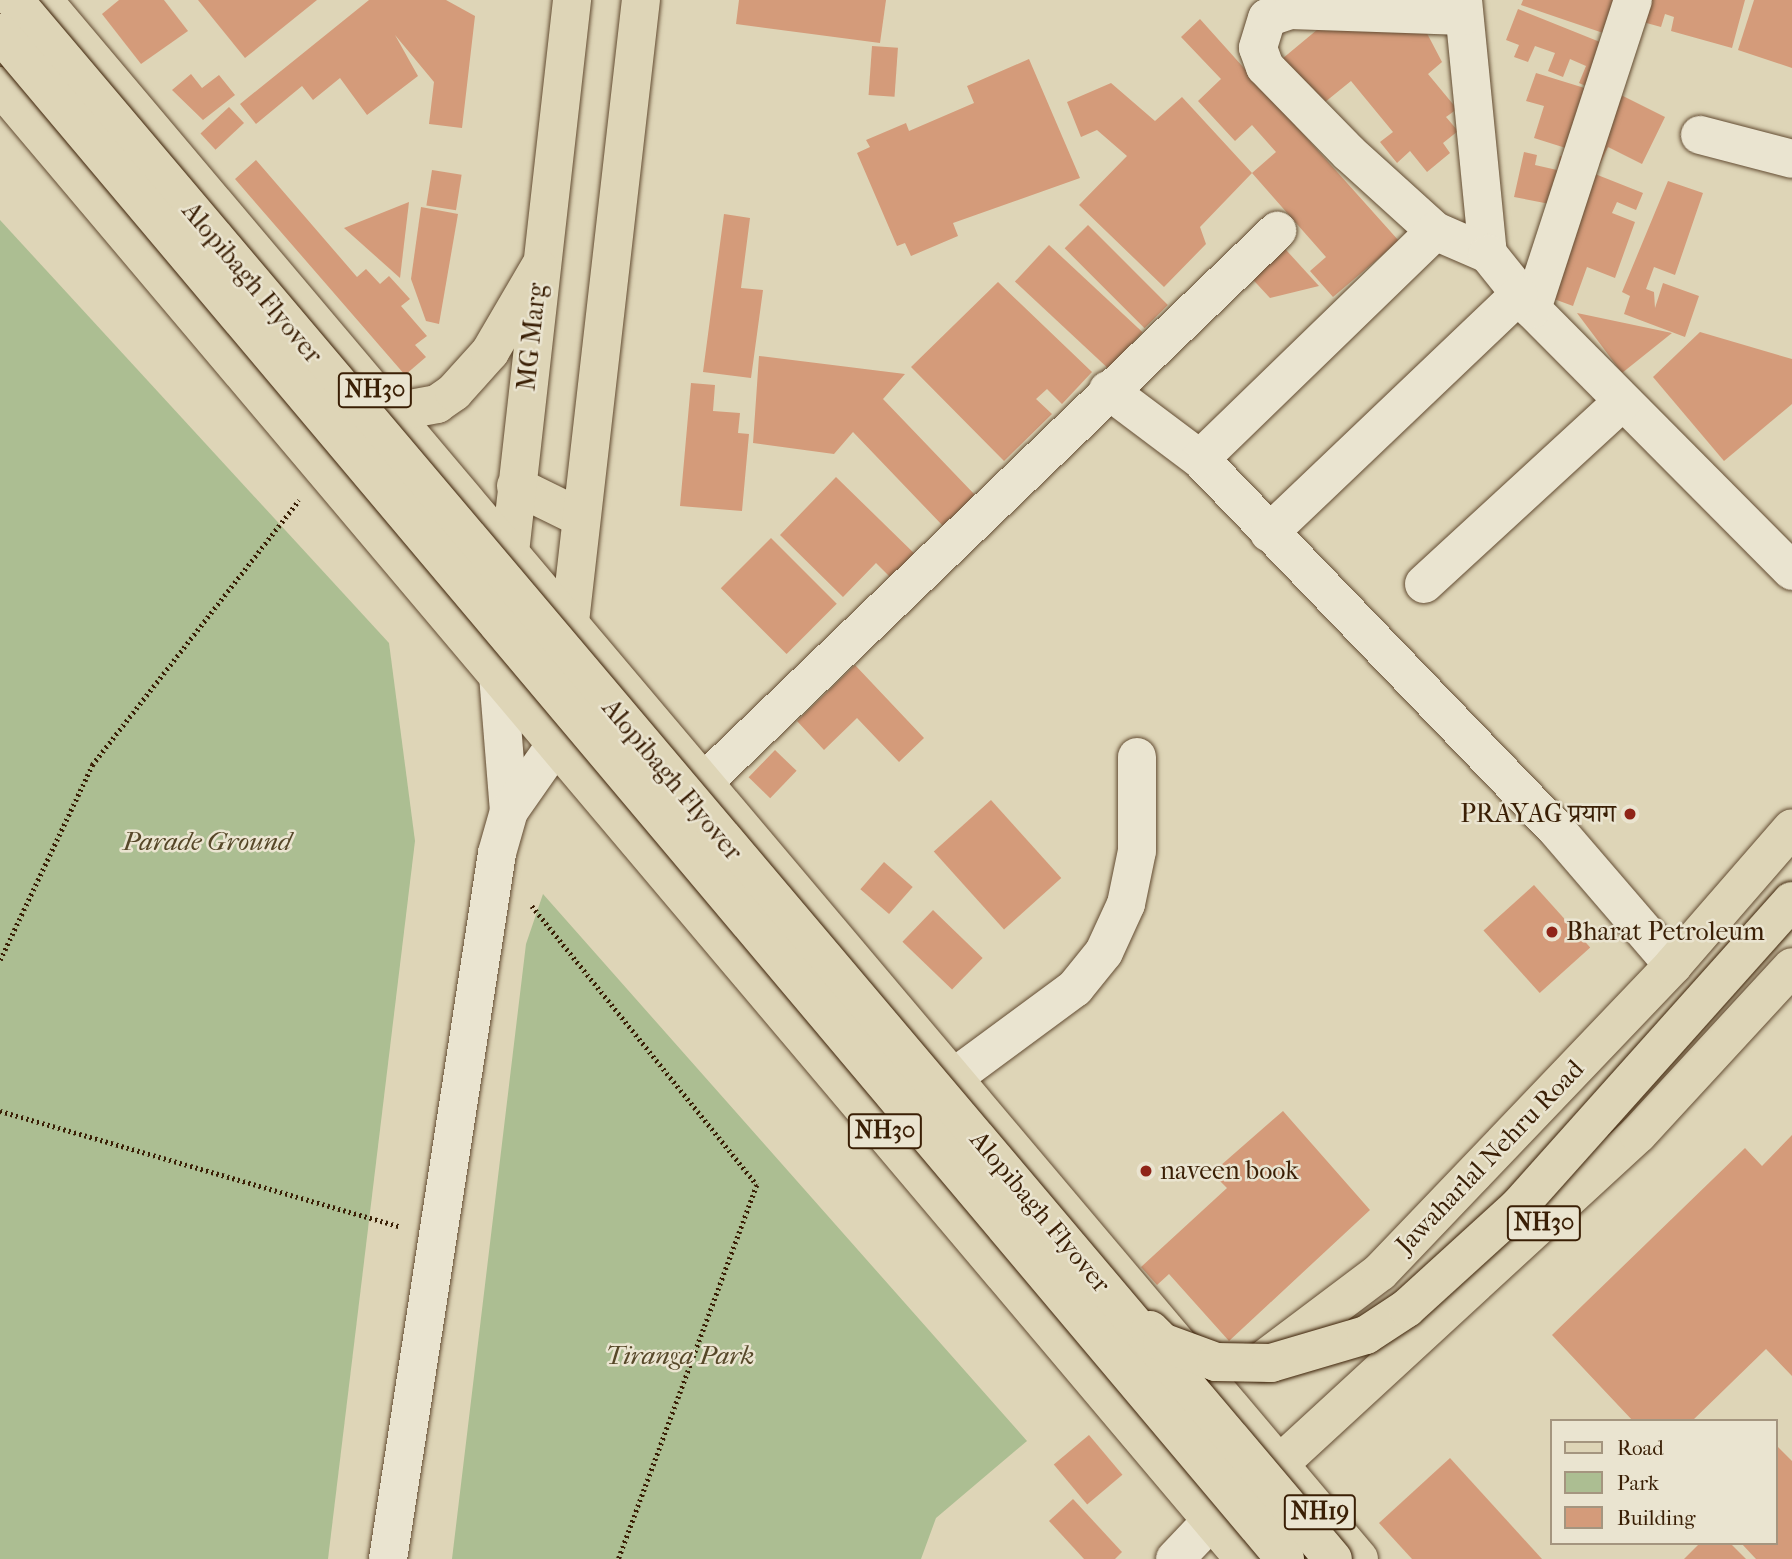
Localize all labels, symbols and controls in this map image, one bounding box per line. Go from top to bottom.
street label: Alopibagh Flyover [175,196,329,370]
street label: MG Marg [511,282,553,392]
road number: NH30 [336,370,414,410]
street label: Alopibagh Flyover [595,693,749,867]
place label: PRAYAG प्रयाग [1460,798,1616,830]
marker: PRAYAG प्रयाग [1622,806,1638,822]
park label: Parade Ground [123,826,291,858]
place label: Bharat Petroleum [1566,916,1765,948]
marker: Bharat Petroleum [1544,924,1560,940]
street label: Jawaharlal Nehru Road [1389,1054,1591,1260]
road number: NH30 [846,1111,924,1152]
street label: Alopibagh Flyover [963,1125,1117,1299]
place label: naveen book [1160,1155,1299,1187]
marker: naveen book [1138,1163,1154,1179]
road number: NH30 [1506,1203,1582,1244]
park label: Tiranga Park [605,1340,755,1372]
legend [1550,1419,1778,1545]
text: Road [1617,1436,1664,1460]
text: Park [1617,1471,1659,1495]
road number: NH19 [1283,1492,1357,1532]
text: Building [1617,1506,1695,1530]

